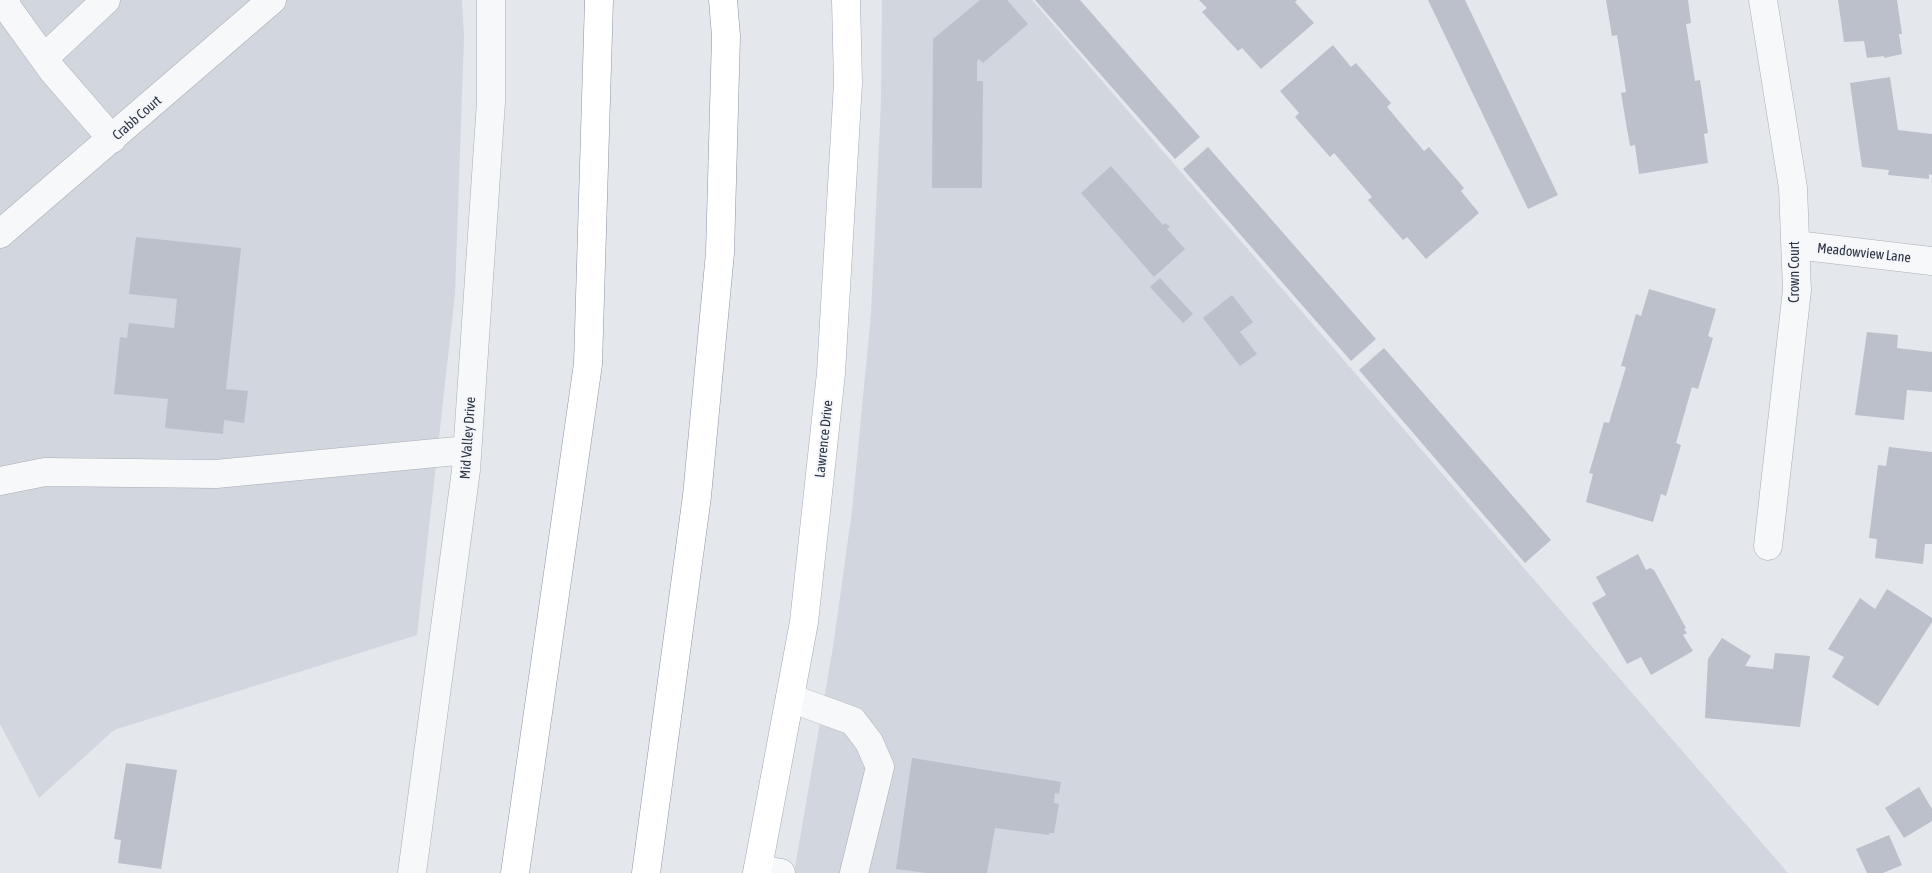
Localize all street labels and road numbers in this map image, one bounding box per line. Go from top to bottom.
street label: Crabb Court [109,92,165,144]
street label: Meadowview Lane [1816,240,1912,266]
street label: Crown Court [1787,241,1803,303]
street label: Mid Valley Drive [457,396,479,480]
street label: Lawrence Drive [812,399,836,479]

